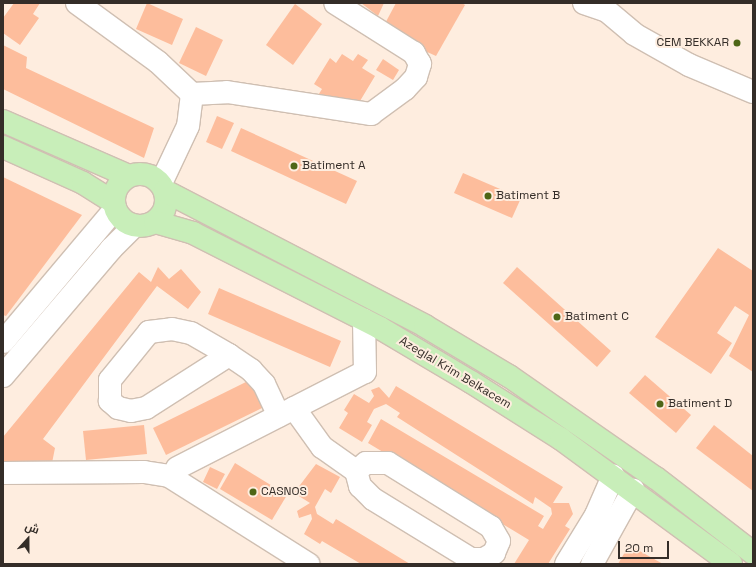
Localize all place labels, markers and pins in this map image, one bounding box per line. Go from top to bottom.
place label: CEM BEKKAR [657,36,729,50]
marker: CEM BEKKAR [732,38,742,48]
place label: Batiment A [302,159,366,173]
marker: Batiment A [289,161,299,171]
place label: Batiment B [496,189,560,203]
marker: Batiment B [483,191,493,201]
place label: Batiment C [565,310,629,324]
marker: Batiment C [552,312,562,322]
place label: Batiment D [668,397,732,411]
marker: Batiment D [655,399,665,409]
place label: CASNOS [261,485,307,499]
marker: CASNOS [248,487,258,497]

